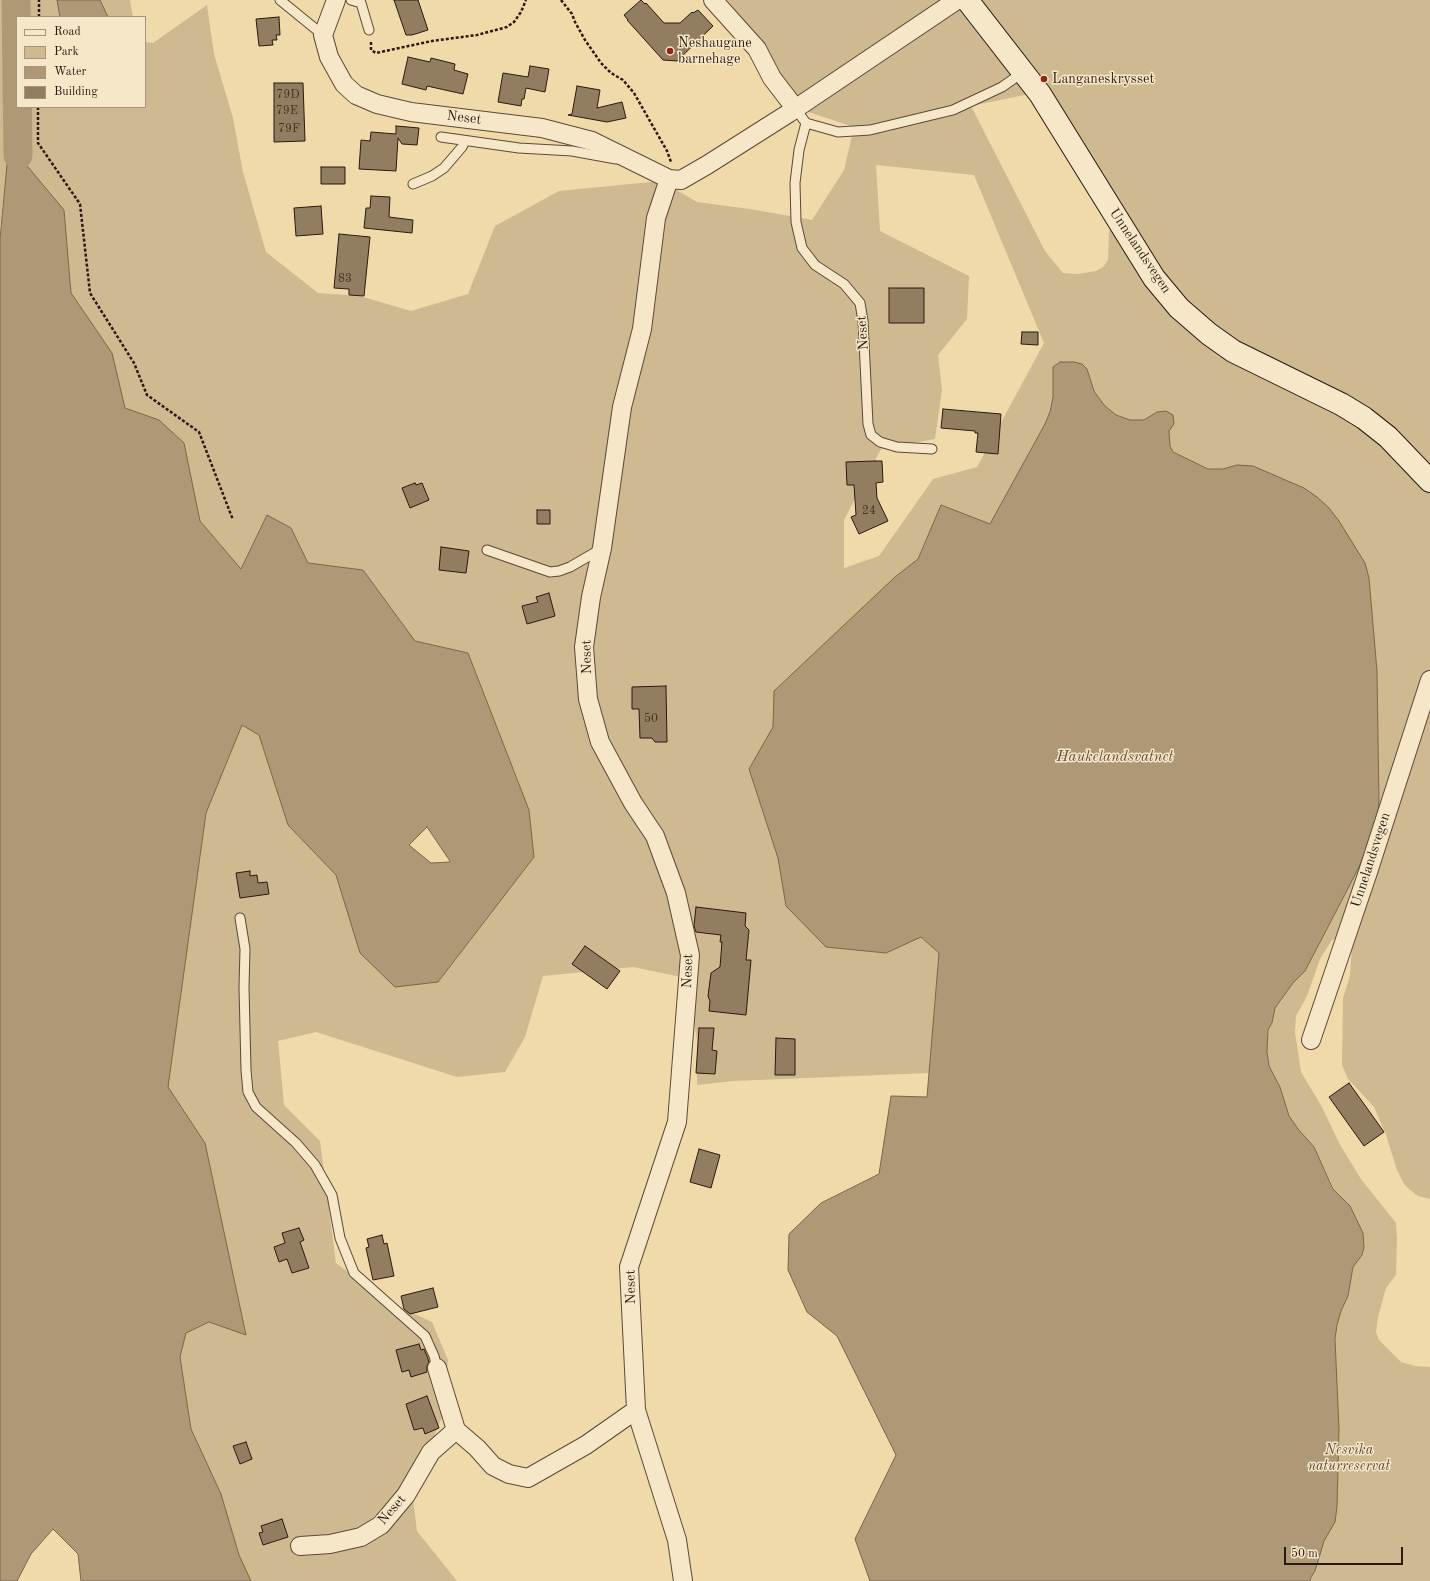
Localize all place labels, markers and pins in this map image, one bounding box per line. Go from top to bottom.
place label: Neshaugane barnehage [678,35,752,68]
marker: Neshaugane barnehage [665,46,675,56]
place label: Langaneskrysset [1052,71,1154,87]
marker: Langaneskrysset [1039,74,1049,84]

